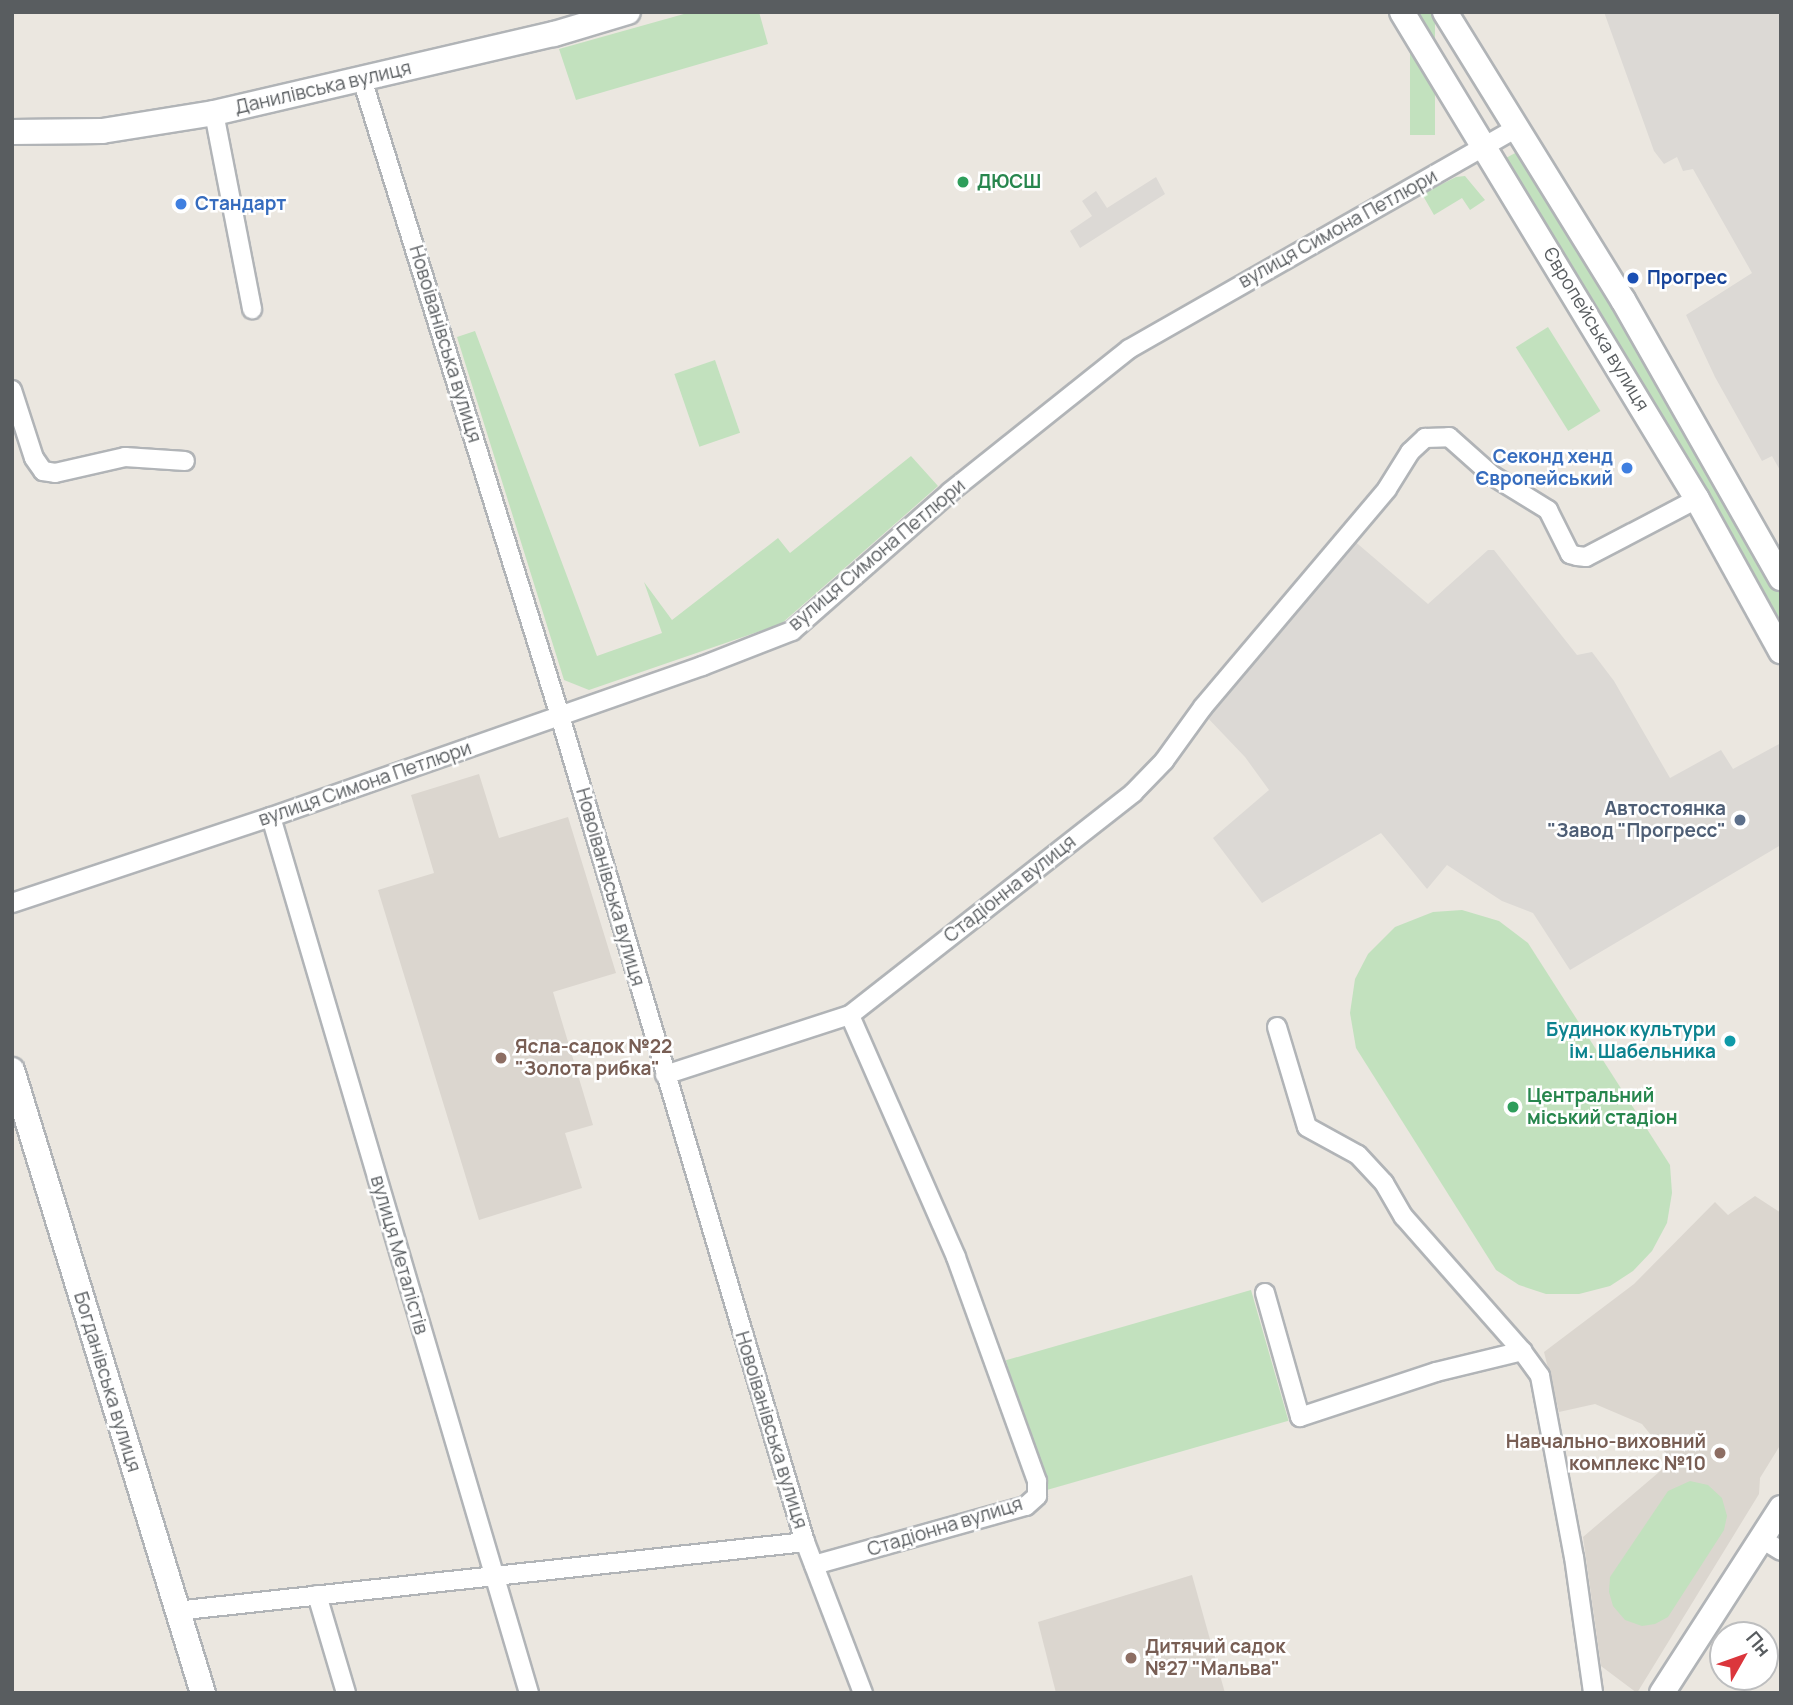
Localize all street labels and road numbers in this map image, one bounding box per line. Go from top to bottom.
street label: Данилівська вулиця [233,57,413,119]
street label: вулиця Симона Петлюри [1235,165,1441,293]
street label: Новоіванівська вулиця [404,243,486,445]
street label: Європейська вулиця [1538,243,1654,415]
street label: вулиця Симона Петлюри [784,474,970,636]
street label: вулиця Симона Петлюри [256,737,474,831]
street label: Новоіванівська вулиця [571,785,649,989]
street label: Стадіонна вулиця [940,830,1080,948]
street label: вулиця Металістів [365,1173,433,1337]
street label: Богданівська вулиця [69,1289,145,1475]
street label: Новоіванівська вулиця [730,1329,812,1531]
street label: Стадіонна вулиця [865,1493,1025,1561]

